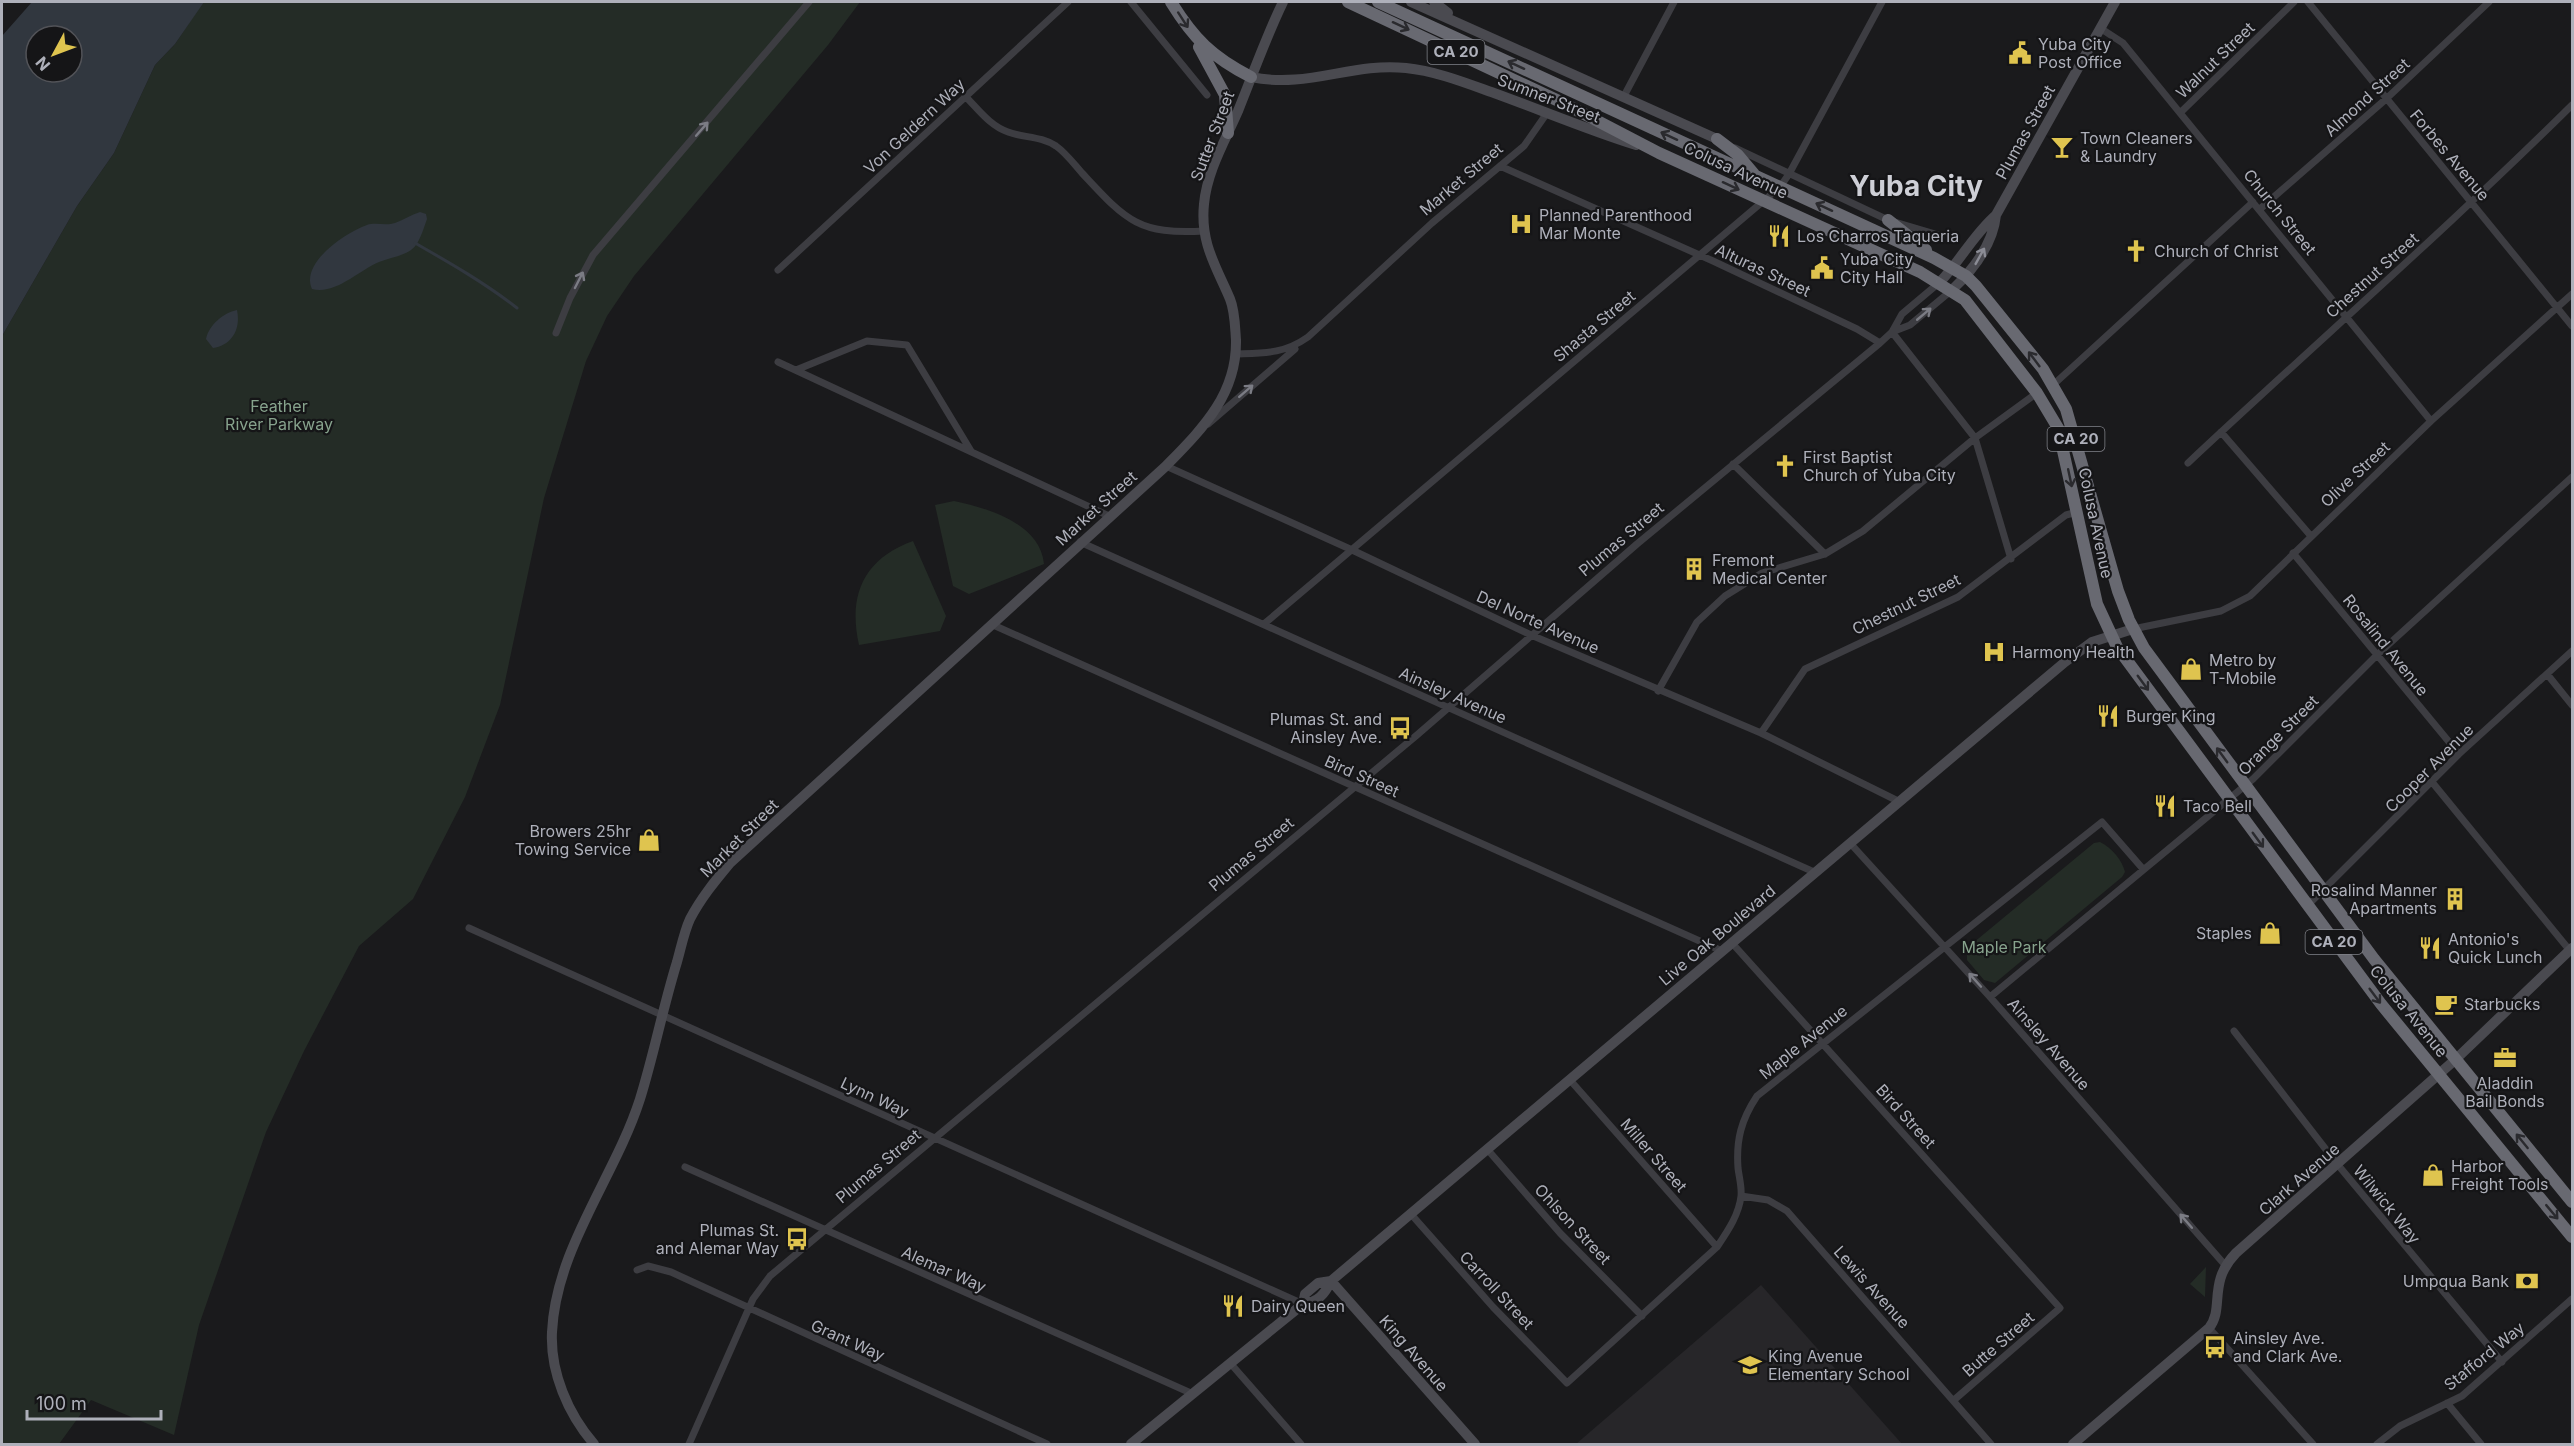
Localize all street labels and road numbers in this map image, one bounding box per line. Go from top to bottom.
street label: Walnut Street [2172,18,2258,102]
road number: CA 20 [1428,40,1484,64]
street label: Almond Street [2320,54,2414,140]
street label: Sumner Street [1495,69,1603,127]
street label: Von Geldern Way [859,74,969,178]
street label: Plumas Street [1991,81,2059,183]
street label: Sutter Street [1186,88,1238,184]
street label: Forbes Avenue [2406,105,2494,205]
street label: Colusa Avenue [1681,137,1791,203]
street label: Market Street [1415,138,1507,220]
street label: Church Street [2239,165,2321,259]
street label: Chestnut Street [2321,228,2423,322]
street label: Alturas Street [1712,239,1814,301]
street label: Shasta Street [1549,286,1639,366]
road number: CA 20 [2048,427,2104,451]
street label: Olive Street [2316,437,2394,511]
street label: Market Street [1051,466,1141,550]
street label: Colusa Avenue [2074,466,2118,580]
street label: Plumas Street [1574,498,1668,580]
street label: Chestnut Street [1849,569,1963,639]
street label: Del Norte Avenue [1474,586,1602,658]
street label: Rosalind Avenue [2339,590,2433,700]
street label: Ainsley Avenue [1396,662,1510,728]
street label: Orange Street [2234,691,2322,779]
street label: Cooper Avenue [2381,720,2477,816]
street label: Bird Street [1322,751,1402,801]
street label: Market Street [696,795,782,881]
street label: Plumas Street [1204,813,1298,895]
street label: Live Oak Boulevard [1655,880,1779,990]
road number: CA 20 [2306,930,2362,954]
street label: Colusa Avenue [2366,961,2452,1061]
street label: Ainsley Avenue [2004,994,2094,1094]
street label: Maple Avenue [1755,1001,1851,1083]
street label: Lynn Way [838,1072,912,1122]
street label: Bird Street [1872,1080,1940,1152]
street label: Miller Street [1617,1114,1691,1196]
street label: Plumas Street [831,1125,925,1207]
street label: Clark Avenue [2255,1139,2343,1219]
street label: Wilwick Way [2349,1161,2425,1247]
street label: Ohlson Street [1531,1180,1615,1268]
street label: Alemar Way [899,1241,989,1297]
street label: Lewis Avenue [1830,1242,1914,1332]
street label: Carroll Street [1456,1247,1538,1333]
street label: Butte Street [1958,1307,2038,1381]
street label: King Avenue [1375,1311,1453,1395]
street label: Grant Way [808,1315,888,1365]
street label: Stafford Way [2440,1317,2528,1394]

